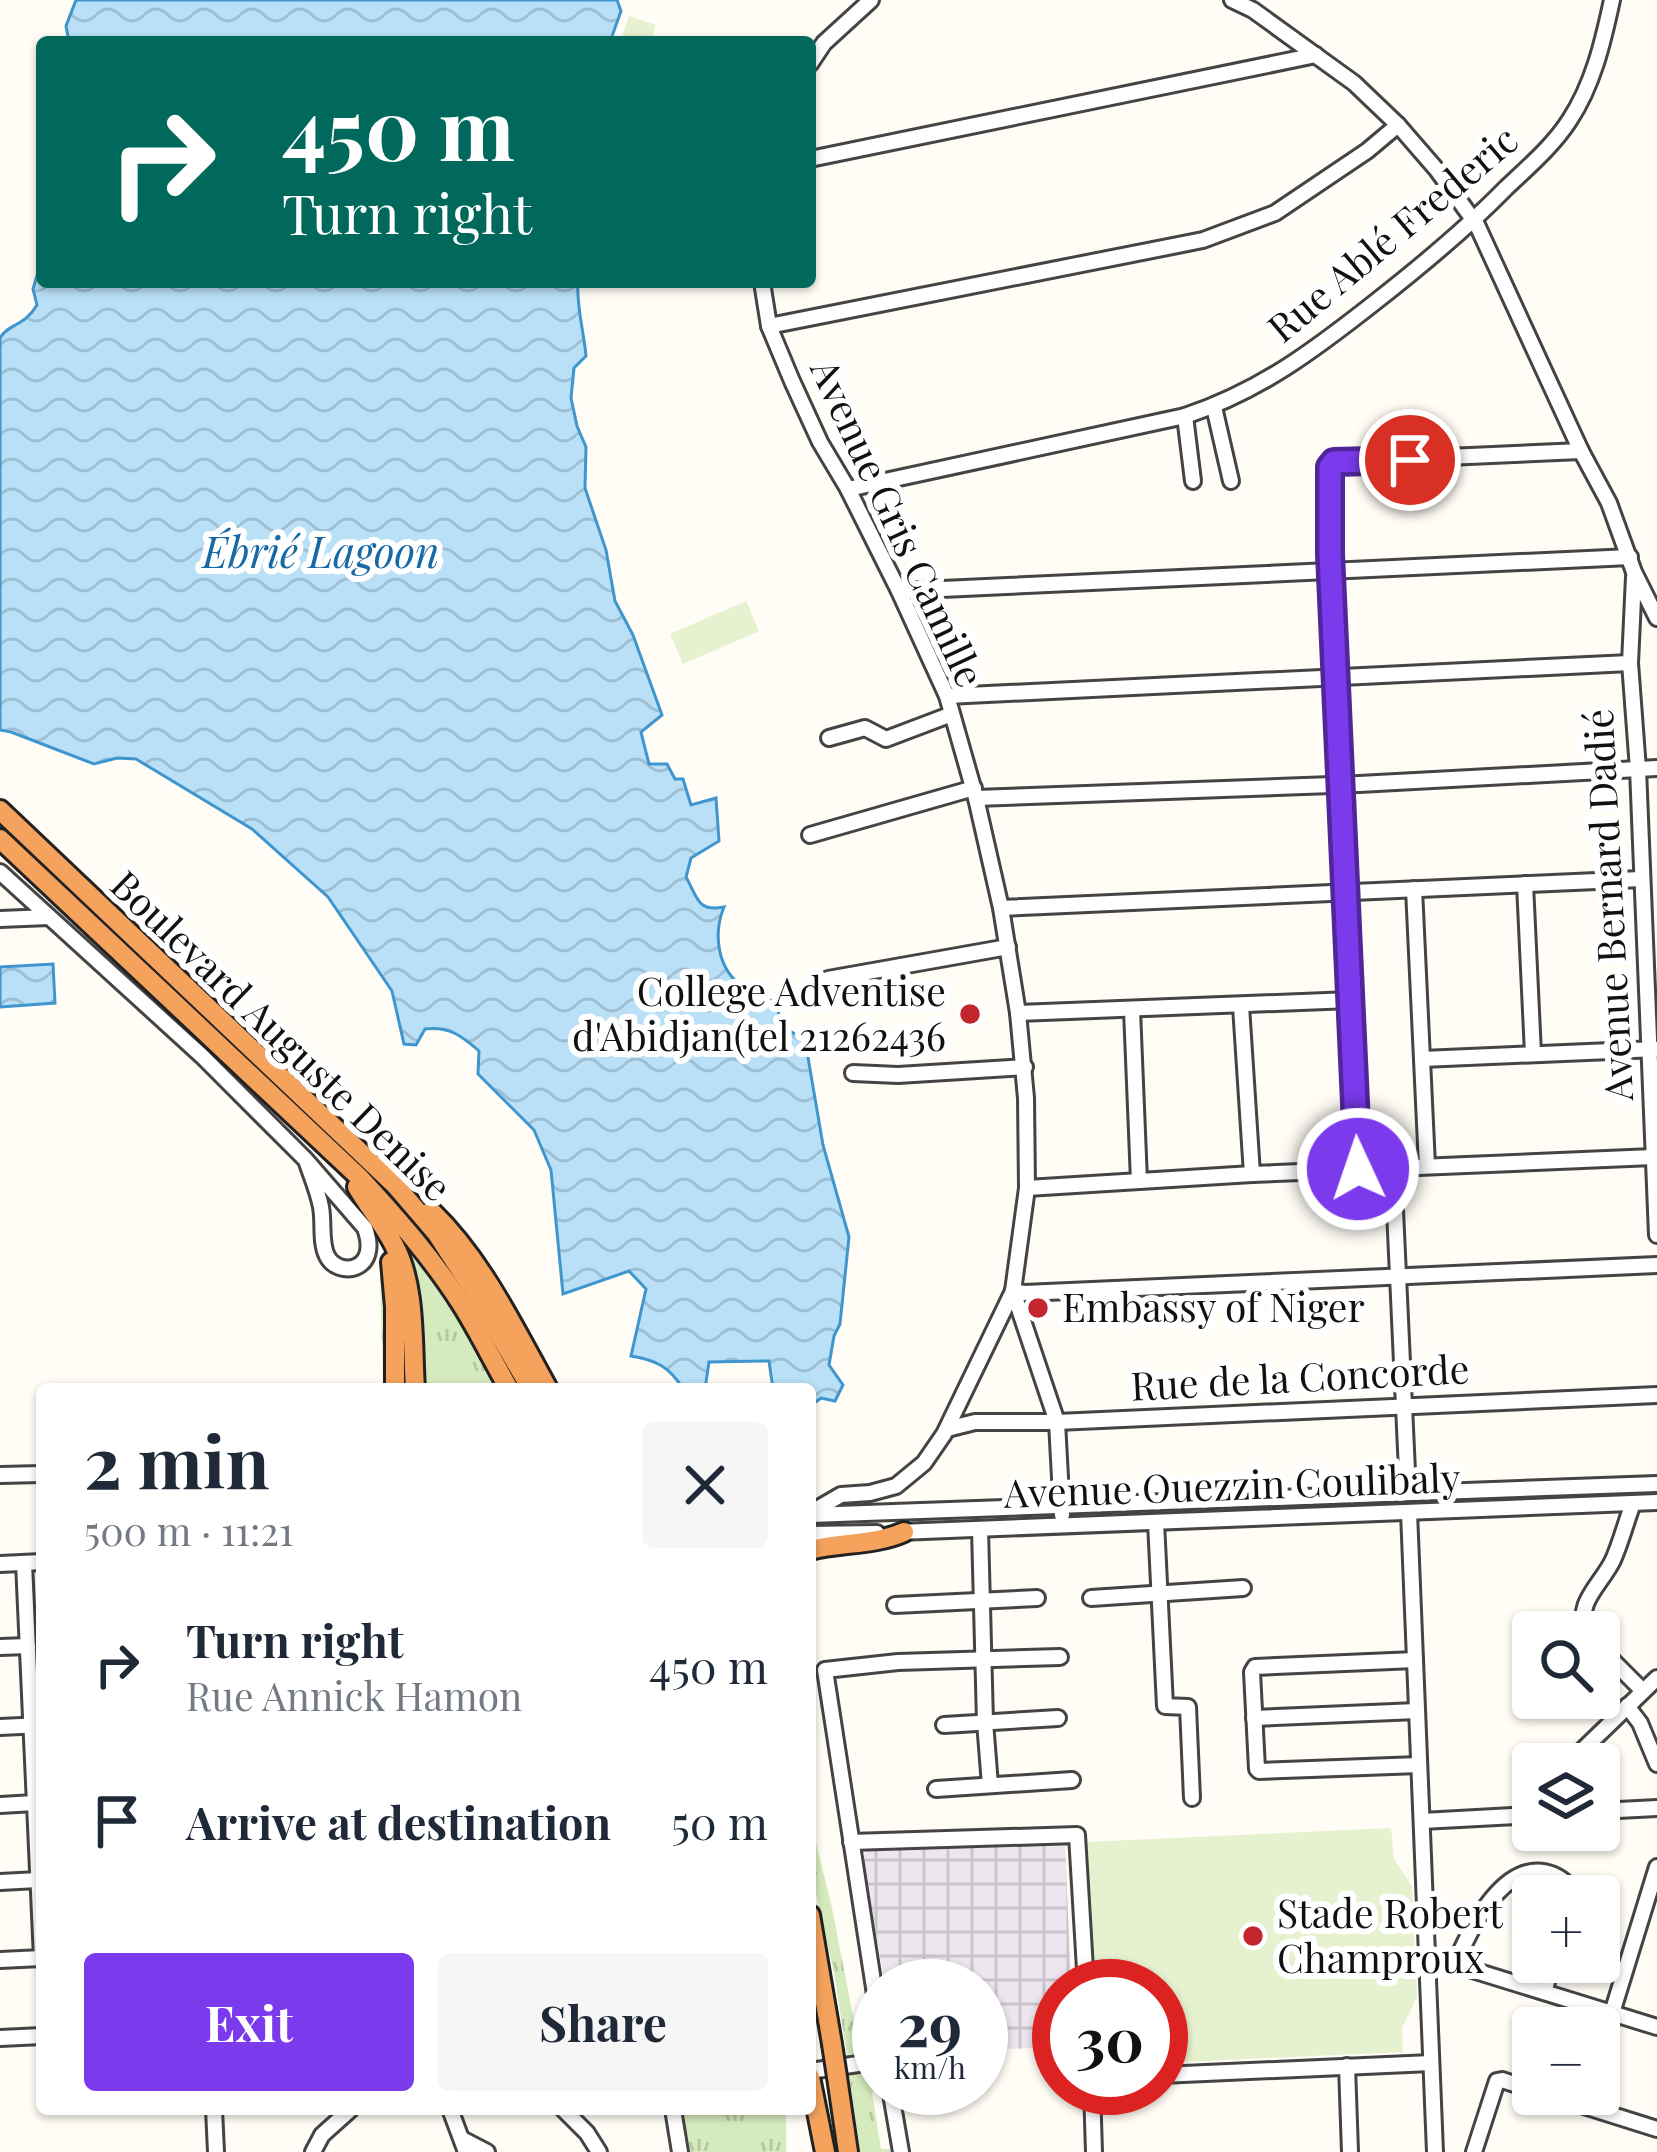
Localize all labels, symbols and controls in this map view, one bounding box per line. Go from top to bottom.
text: 450 m [282,70,515,182]
icon: right [84,84,240,240]
street label: Rue Ablé Frederic [1256,113,1528,352]
text: Turn right [282,177,532,249]
street label: Avenue Gris Camille [800,349,998,694]
pin [1359,409,1461,511]
icon: arrive [1377,427,1443,493]
water label: Ébrié Lagoon [201,523,439,579]
street label: Avenue Bernard Dadié [1571,708,1643,1104]
street label: Boulevard Auguste Denise [101,858,464,1211]
place label: College Adventise d'Abidjan(tel 21262436 [572,964,946,1061]
marker: College Adventise d'Abidjan(tel 21262436 [957,1001,983,1027]
position arrow [1295,1106,1421,1232]
place label: Embassy of Niger [1062,1280,1365,1332]
marker: Embassy of Niger [1025,1295,1051,1321]
street label: Rue de la Concorde [1129,1341,1470,1411]
text: 2 min [84,1411,270,1507]
button: close [642,1422,768,1548]
street label: Avenue Ouezzin Coulibaly [1002,1450,1461,1518]
text: 500 m · 11:21 [84,1504,293,1556]
text: Turn right [186,1609,404,1669]
map controls [1512,1611,1620,2115]
button: search [1512,1611,1620,1719]
icon: right [84,1632,150,1698]
text: 450 m [649,1635,768,1695]
text: Rue Annick Hamon [186,1669,522,1721]
button: layers [1512,1743,1620,1851]
icon: arrive [84,1788,150,1854]
text: Arrive at destination [186,1791,611,1851]
text: 50 m [671,1791,768,1851]
button: + [1512,1875,1620,1983]
place label: Stade Robert Champroux [1277,1886,1504,1983]
marker: Stade Robert Champroux [1240,1923,1266,1949]
button: Exit [84,1953,414,2091]
button: Share [438,1953,768,2091]
speed limit sign: 30 [1032,1959,1188,2115]
text: 29 [898,1982,962,2062]
button: − [1512,2007,1620,2115]
text: km/h [894,2047,966,2087]

